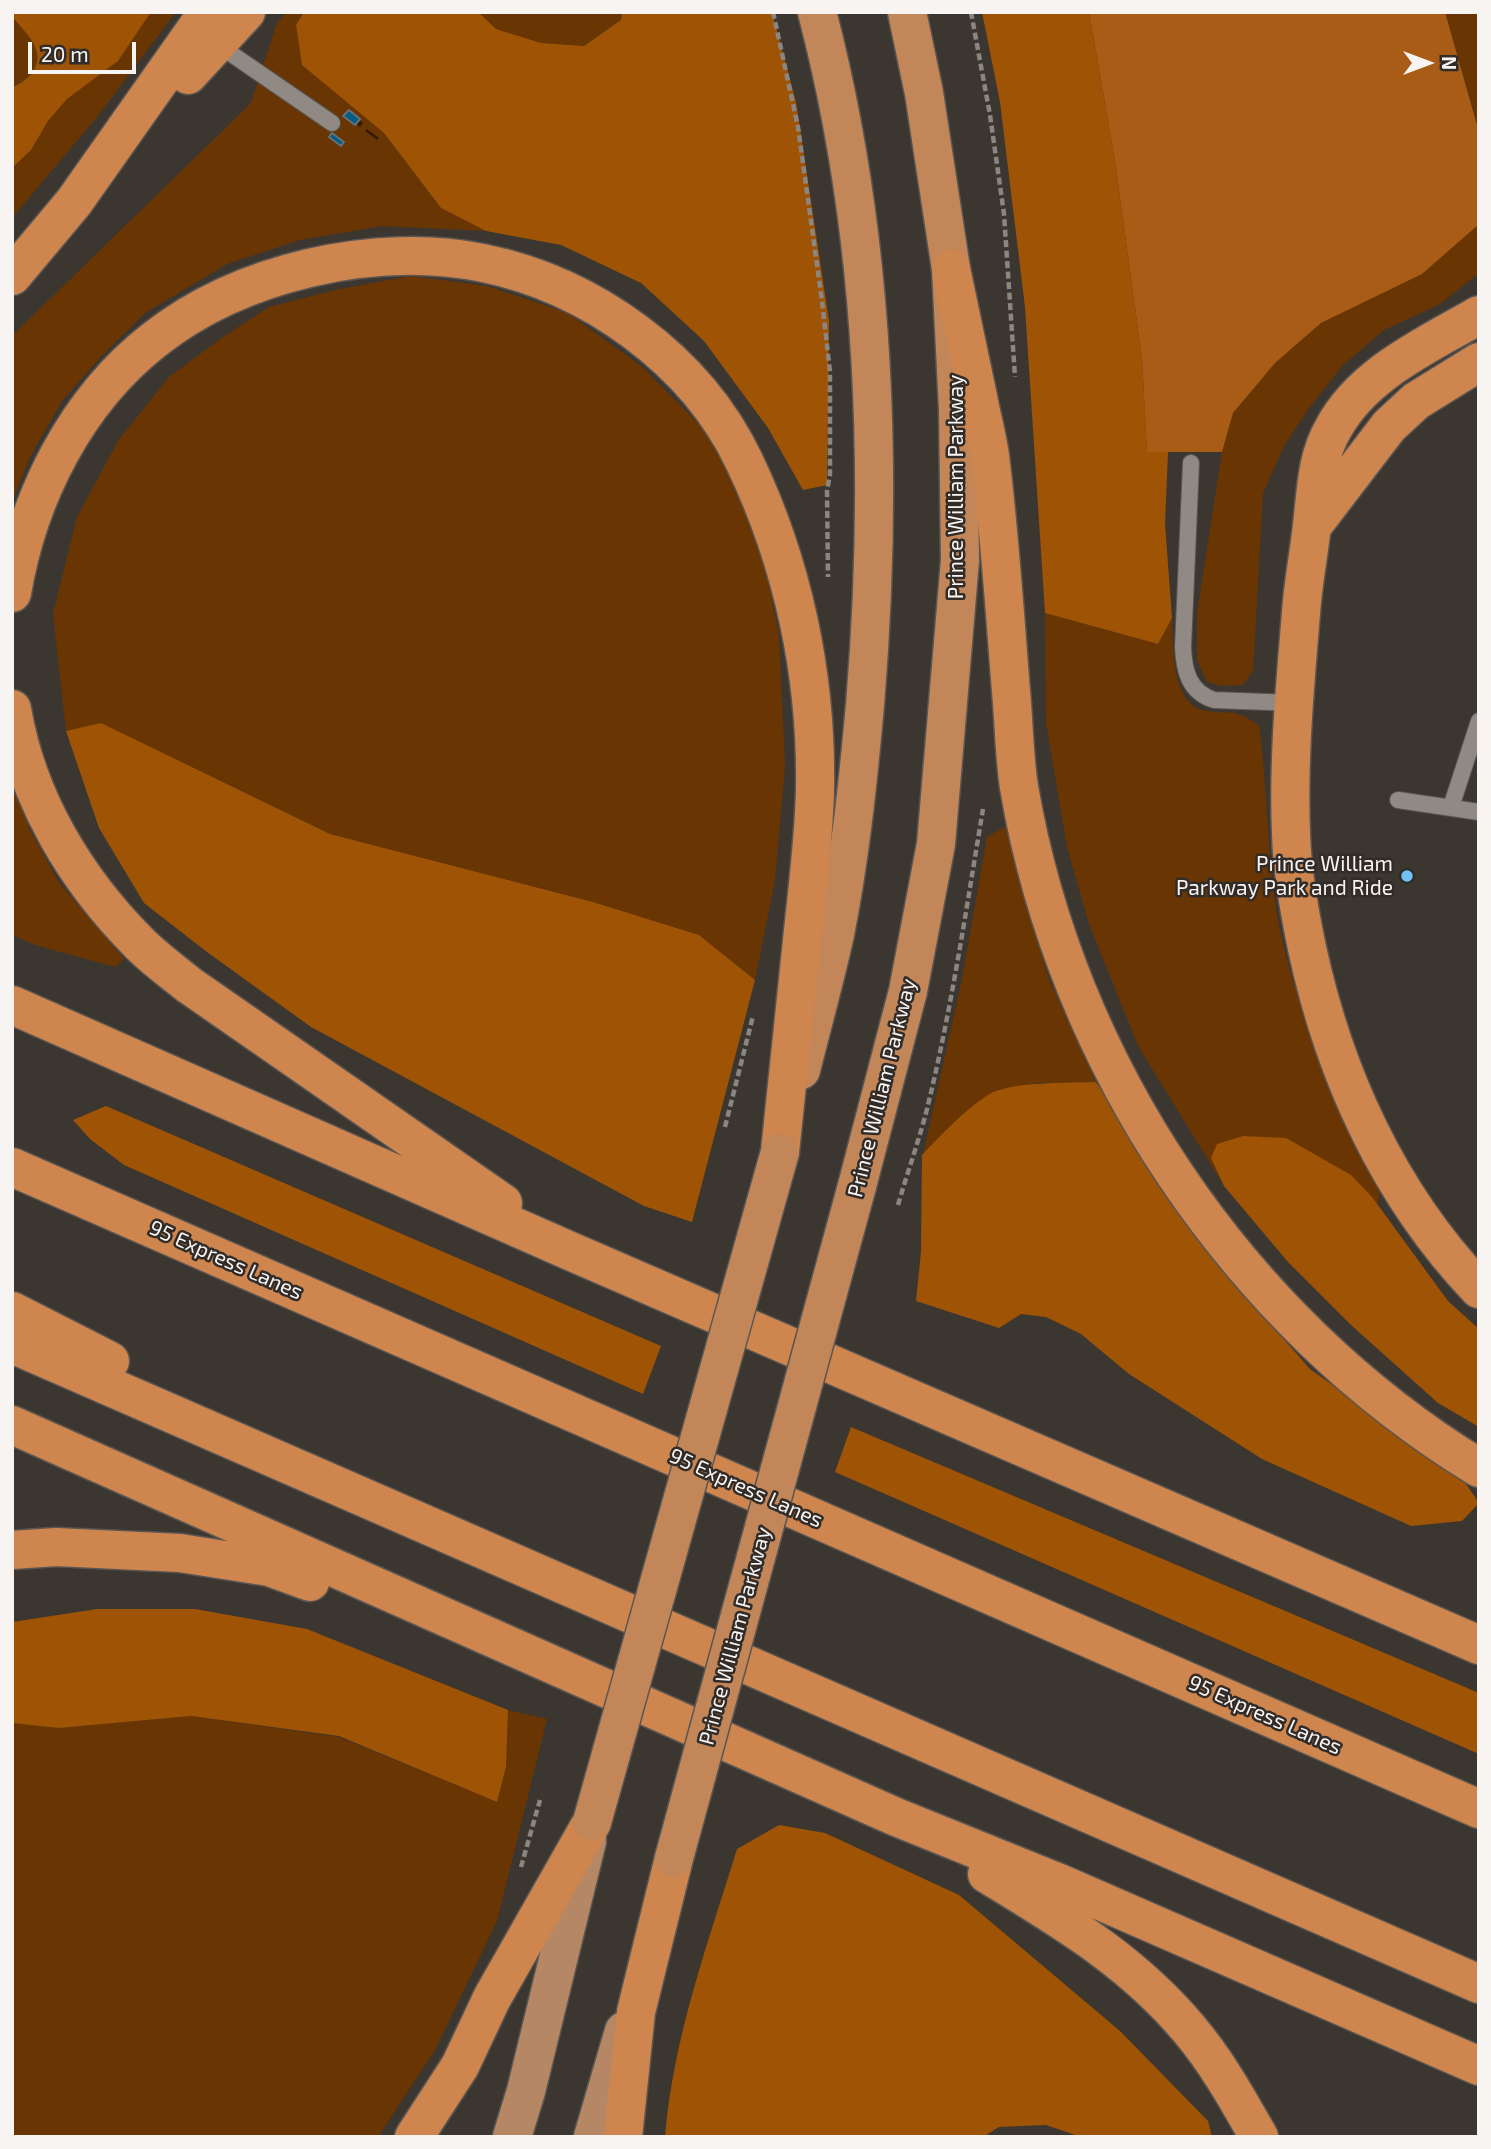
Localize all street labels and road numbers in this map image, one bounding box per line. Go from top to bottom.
street label: Prince William Parkway [943,375,969,599]
street label: Prince William Parkway [843,976,921,1200]
street label: 95 Express Lanes [146,1215,306,1305]
street label: 95 Express Lanes [666,1443,826,1533]
street label: Prince William Parkway [694,1524,776,1748]
street label: 95 Express Lanes [1185,1670,1345,1760]

